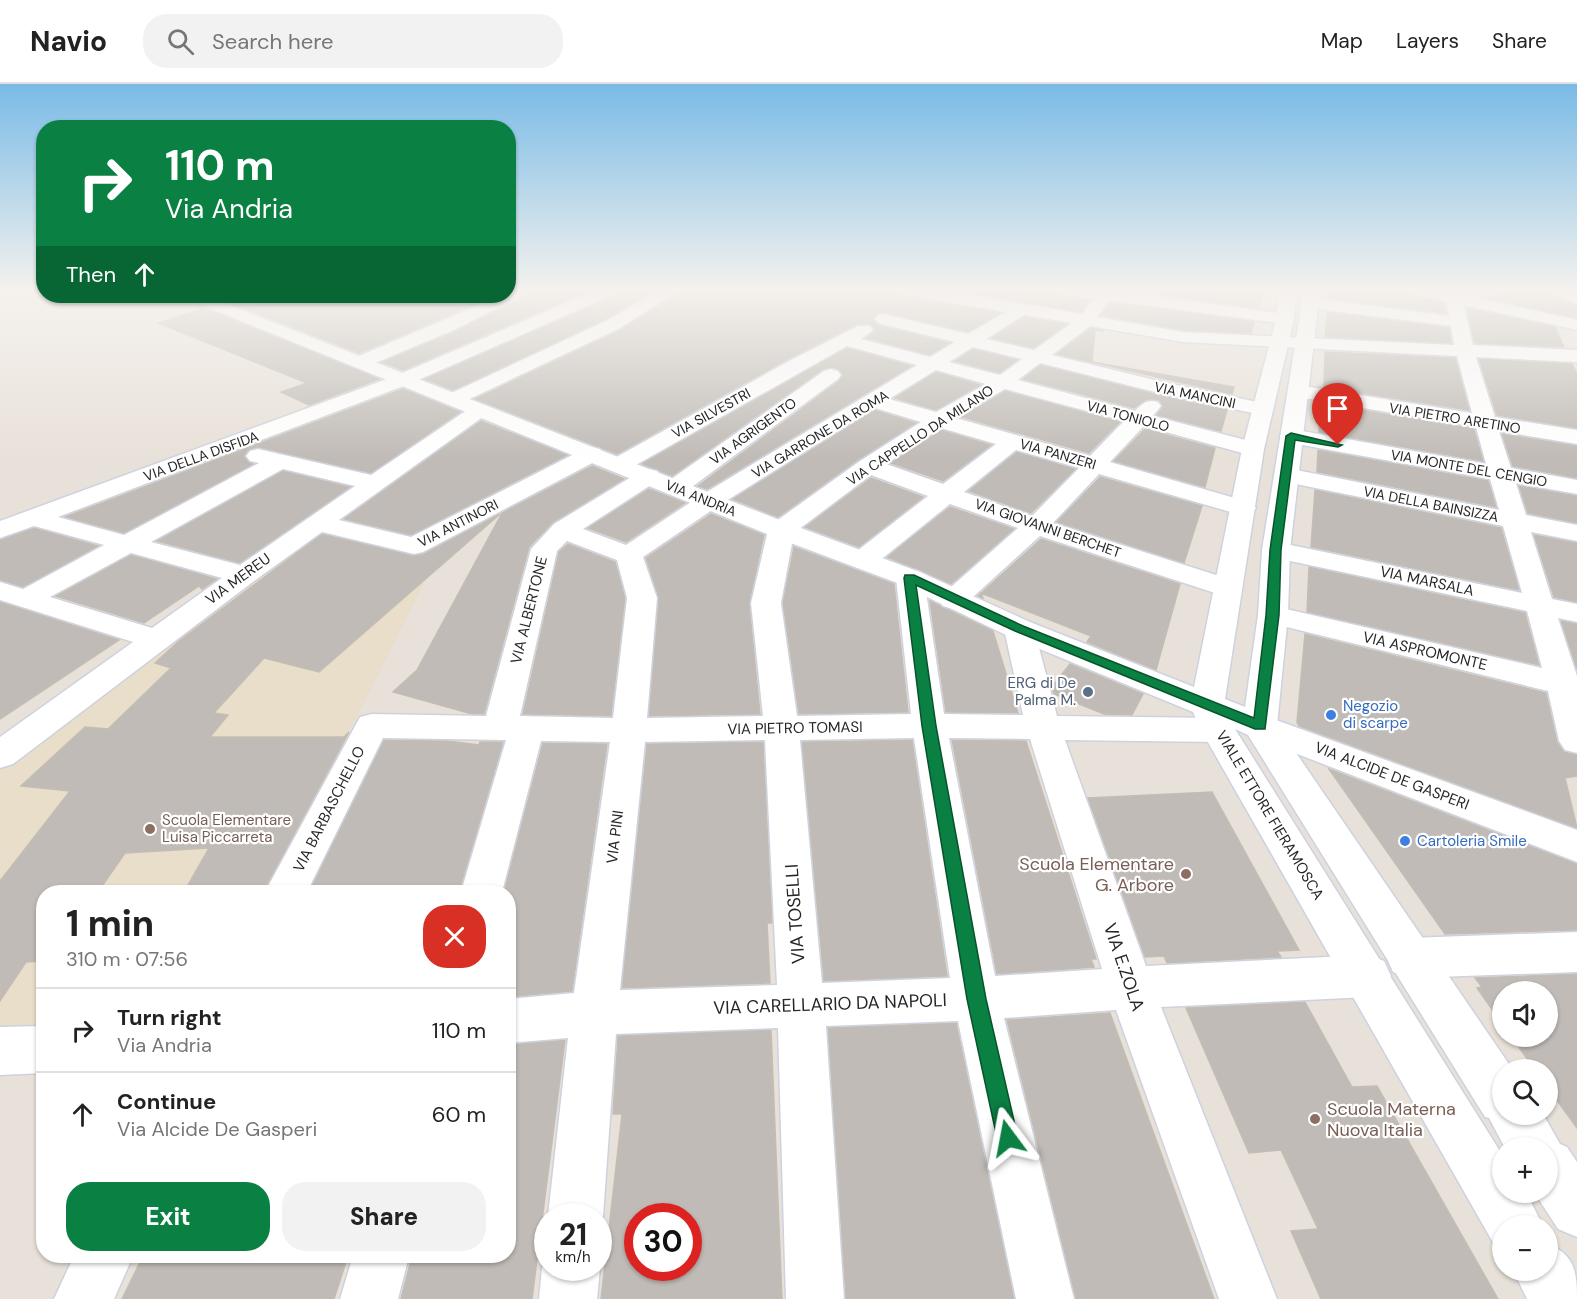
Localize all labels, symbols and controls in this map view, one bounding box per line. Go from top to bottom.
search box [143,14,563,68]
text: Navio [30,23,107,60]
icon: search [164,25,197,58]
text: Search here [212,27,333,56]
text: Map [1321,27,1363,55]
text: Layers [1396,27,1459,55]
text: Share [1492,27,1547,55]
text: 110 m [165,138,275,193]
icon: right [66,144,144,222]
text: Via Andria [165,191,293,226]
icon: ahead [128,258,161,291]
text: Then [66,260,116,289]
street label: VIA MANCINI [1153,378,1237,412]
street label: VIA CAPPELLO DA MILANO [843,381,997,489]
pin [1312,383,1363,445]
street label: VIA SILVESTRI [668,384,754,442]
street label: VIA GARRONE DA ROMA [748,386,892,482]
icon: arrive [1321,392,1354,425]
street label: VIA AGRIGENTO [706,393,800,469]
street label: VIA TONIOLO [1085,396,1172,436]
street label: VIA PIETRO ARETINO [1388,399,1522,437]
street label: VIA DELLA DISFIDA [141,427,261,485]
street label: VIA PANZERI [1018,435,1098,473]
street label: VIA MONTE DEL CENGIO [1389,445,1549,491]
street label: VIA ANDRIA [663,476,739,520]
street label: VIA DELLA BAINSIZZA [1362,482,1500,526]
street label: VIA GIOVANNI BERCHET [972,494,1124,562]
street label: VIA ANTINORI [415,495,501,551]
street label: VIA MEREU [201,549,275,609]
street label: VIA ALBERTONE [506,554,552,666]
street label: VIA MARSALA [1378,561,1476,601]
street label: VIA ASPROMONTE [1361,627,1489,675]
place label: ERG di De Palma M. [1007,673,1076,710]
marker: ERG di De Palma M. [1081,685,1095,699]
place label: Negozio di scarpe [1343,696,1408,733]
marker: Negozio di scarpe [1324,708,1338,722]
street label: VIA PIETRO TOMASI [727,717,863,739]
street label: VIALE ETTORE FIERAMOSCA [1211,727,1329,903]
street label: VIA ALCIDE DE GASPERI [1312,737,1472,815]
street label: VIA BARBASCHELLO [289,743,369,875]
street label: VIA PINI [602,809,628,865]
place label: Scuola Elementare Luisa Piccarreta [162,810,291,847]
marker: Scuola Elementare Luisa Piccarreta [143,822,157,836]
place label: Cartoleria Smile [1417,831,1527,851]
marker: Cartoleria Smile [1398,834,1412,848]
place label: Scuola Elementare G. Arbore [1019,852,1174,897]
street label: VIA TOSELLI [780,863,810,965]
marker: Scuola Elementare G. Arbore [1179,867,1193,881]
text: 1 min [66,900,154,947]
button: close [423,905,486,968]
street label: VIA E.ZOLA [1098,920,1150,1014]
text: 310 m · 07:56 [66,946,188,972]
map controls [1492,981,1558,1281]
button: sound [1492,981,1558,1047]
street label: VIA CARELLARIO DA NAPOLI [713,988,947,1020]
text: Turn right [117,1003,222,1032]
icon: right [66,1014,99,1047]
text: 110 m [432,1016,486,1045]
text: Via Andria [117,1032,212,1058]
button: search [1492,1059,1558,1125]
text: Continue [117,1087,216,1116]
place label: Scuola Materna Nuova Italia [1327,1097,1456,1142]
icon: ahead [66,1098,99,1131]
text: 60 m [432,1100,486,1129]
position arrow [976,1106,1040,1170]
marker: Scuola Materna Nuova Italia [1308,1112,1322,1126]
text: Via Alcide De Gasperi [117,1116,317,1142]
button: + [1492,1137,1558,1203]
button: Exit [66,1182,270,1251]
button: Share [282,1182,486,1251]
speed limit sign: 30 [624,1203,702,1281]
text: 21 [559,1215,587,1254]
button: − [1492,1215,1558,1281]
text: km/h [555,1247,591,1267]

